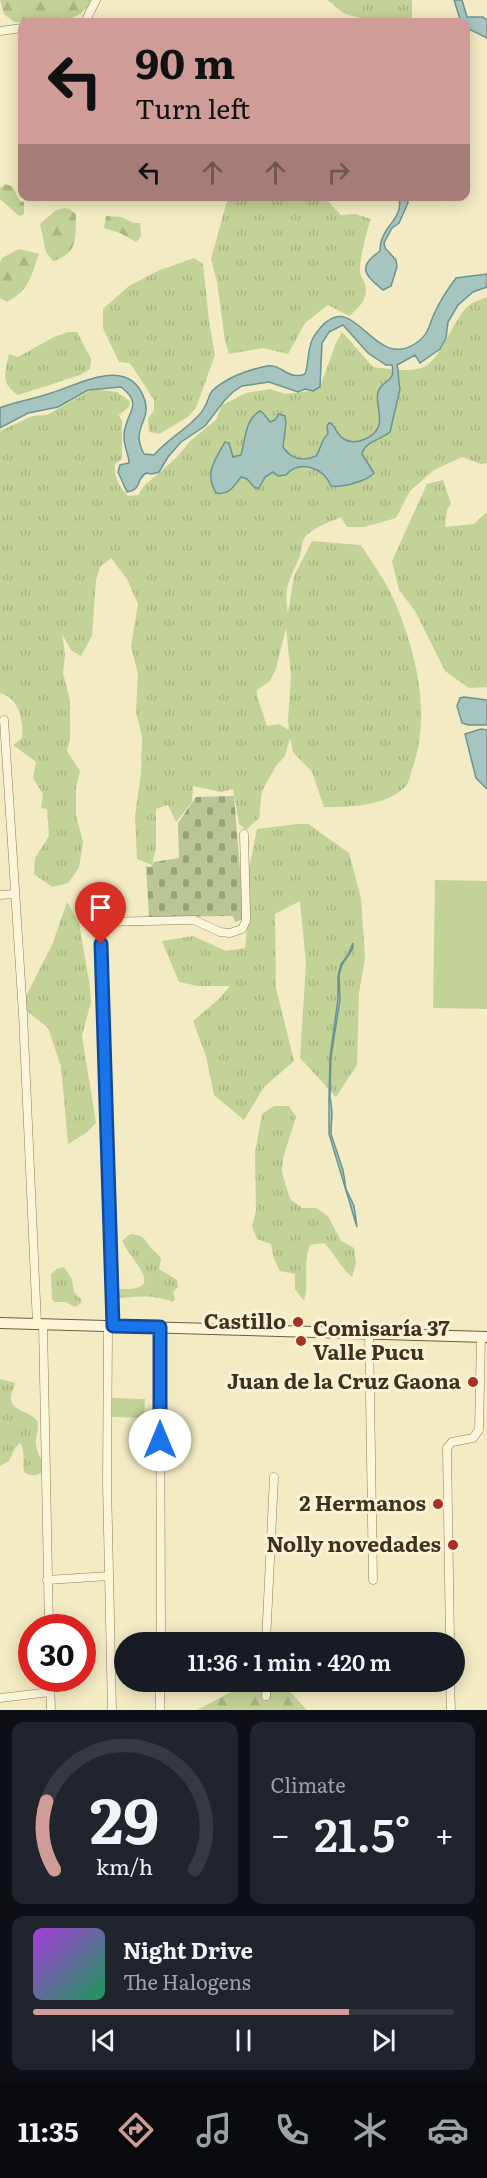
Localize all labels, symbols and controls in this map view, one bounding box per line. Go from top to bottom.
text: 90 m [135,30,235,92]
icon: left [36,42,114,120]
text: Turn left [135,87,250,127]
icon: left [133,156,166,189]
icon: ahead [196,156,229,189]
icon: ahead [259,156,292,189]
icon: right [322,156,355,189]
pin [75,882,126,944]
icon: arrive [84,891,117,924]
place label: Castillo [204,1304,286,1335]
place label: Comisaría 37 Valle Pucu [313,1311,450,1366]
marker: Castillo [291,1315,305,1329]
marker: Comisaría 37 Valle Pucu [294,1334,308,1348]
place label: Juan de la Cruz Gaona [227,1364,462,1395]
marker: Juan de la Cruz Gaona [466,1375,480,1389]
position arrow [128,1408,192,1472]
place label: 2 Hermanos [299,1486,426,1517]
marker: 2 Hermanos [431,1497,445,1511]
place label: Nolly novedades [266,1527,441,1558]
marker: Nolly novedades [446,1538,460,1552]
speed limit sign: 30 [18,1614,96,1692]
text: 11:36 · 1 min · 420 m [188,1645,391,1678]
text: Climate [271,1769,346,1799]
text: 29 [90,1771,159,1863]
text: 21.5° [314,1799,410,1866]
text: − [271,1808,290,1857]
text: + [435,1808,454,1857]
text: km/h [96,1850,153,1882]
text: Night Drive [123,1933,253,1966]
text: The Halogens [123,1966,251,1996]
icon: previous [87,2024,120,2057]
icon: pause [227,2024,260,2057]
icon: next [367,2024,400,2057]
icon: directions [115,2109,157,2151]
icon: music [193,2109,235,2151]
icon: phone [271,2109,313,2151]
icon: climate [349,2109,391,2151]
icon: car [427,2109,469,2151]
text: 11:35 [18,2110,79,2150]

